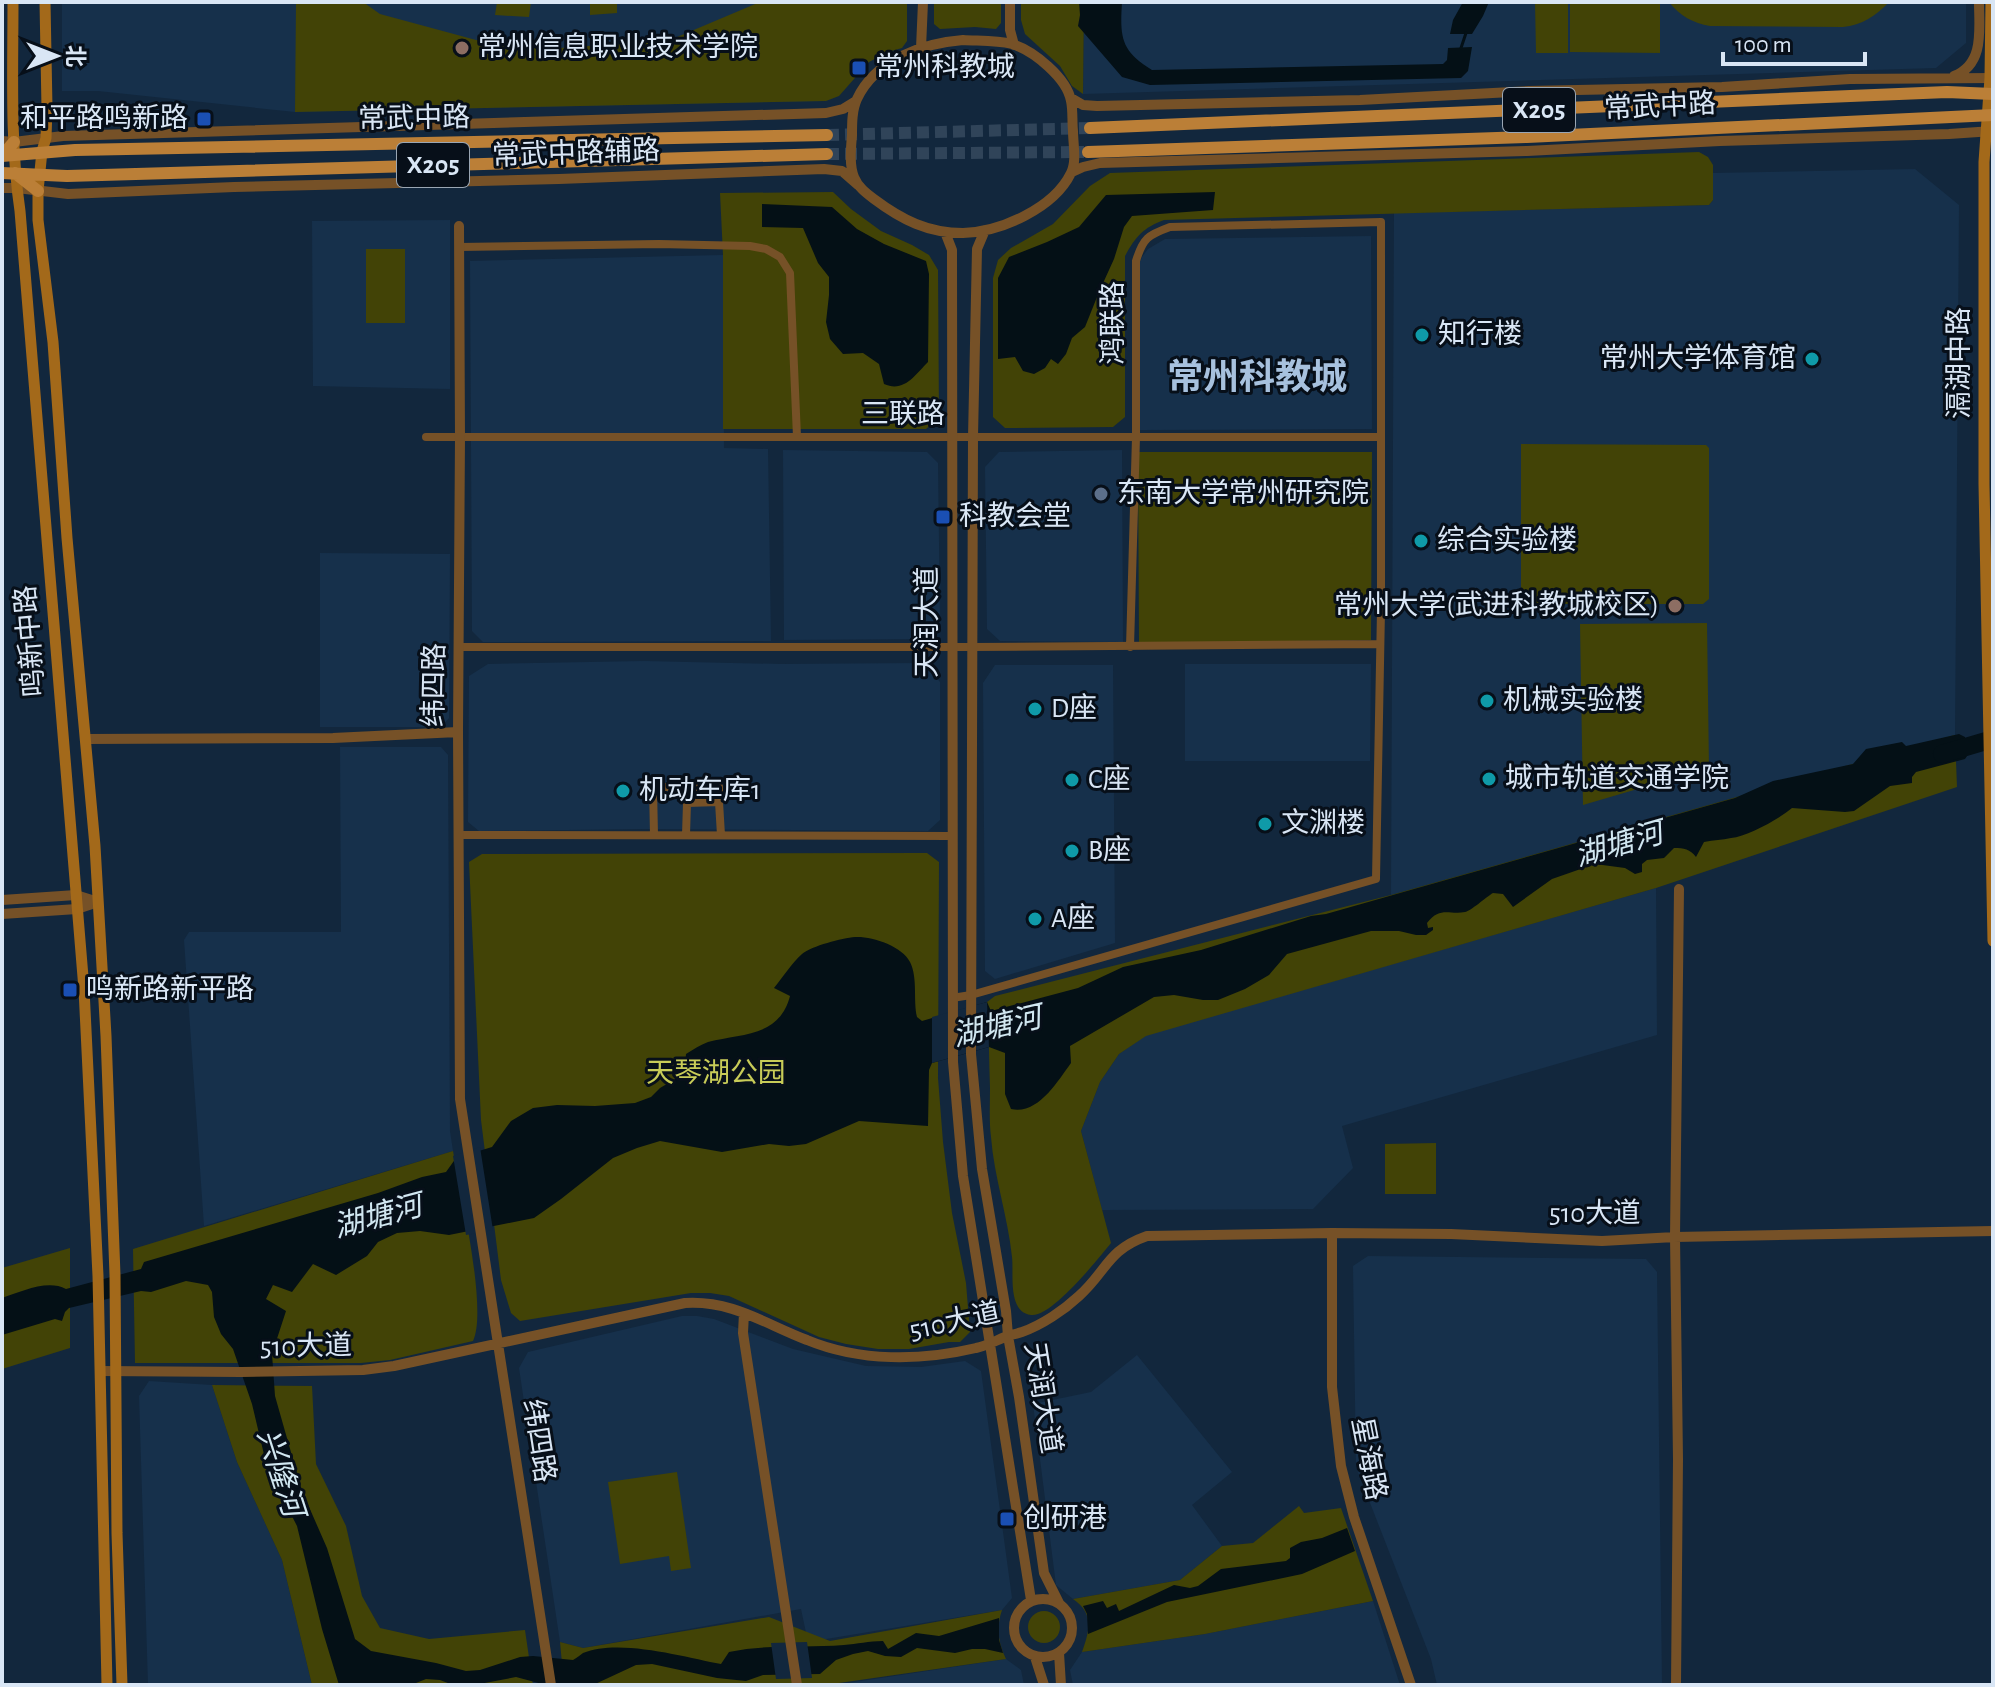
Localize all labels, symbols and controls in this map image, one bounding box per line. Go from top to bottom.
north arrow [16,16,96,96]
scale bar [1723,16,1865,66]
place label: 常州信息职业技术学院 [478,32,758,62]
text: 100 m [1735,33,1792,57]
marker: 常州信息职业技术学院 [453,39,471,57]
text: 北 [64,45,87,67]
place label: 常州科教城 [875,52,1015,82]
marker: 常州科教城 [850,59,868,77]
road number: X205 [1503,88,1575,132]
street label: 常武中路 [1603,88,1717,124]
street label: 常武中路 [358,102,470,134]
place label: 和平路鸣新路 [20,103,188,133]
marker: 和平路鸣新路 [195,110,213,128]
street label: 常武中路辅路 [491,135,660,171]
road number: X205 [397,143,469,187]
street label: 鸿联路 [1098,281,1128,365]
street label: 滆湖中路 [1944,307,1974,419]
place label: 知行楼 [1438,319,1522,349]
marker: 知行楼 [1413,326,1431,344]
place label: 常州大学体育馆 [1600,343,1796,373]
marker: 常州大学体育馆 [1803,350,1821,368]
district label: 常州科教城 [1167,358,1347,396]
street label: 三联路 [861,399,945,429]
place label: 东南大学常州研究院 [1117,478,1369,508]
marker: 东南大学常州研究院 [1092,485,1110,503]
place label: 科教会堂 [959,501,1071,531]
marker: 科教会堂 [934,508,952,526]
place label: 综合实验楼 [1437,525,1577,555]
marker: 综合实验楼 [1412,532,1430,550]
street label: 天润大道 [912,566,942,678]
street label: 鸣新中路 [10,584,50,698]
place label: 常州大学(武进科教城校区) [1334,590,1659,620]
marker: 常州大学(武进科教城校区) [1666,597,1684,615]
street label: 纬四路 [418,643,450,727]
place label: 机械实验楼 [1503,685,1643,715]
marker: 机械实验楼 [1478,692,1496,710]
place label: D座 [1051,693,1097,723]
marker: D座 [1026,700,1044,718]
place label: 城市轨道交通学院 [1505,763,1729,793]
place label: C座 [1088,764,1131,794]
marker: 城市轨道交通学院 [1480,770,1498,788]
marker: C座 [1063,771,1081,789]
place label: 机动车库1 [639,775,761,805]
marker: 机动车库1 [614,782,632,800]
place label: 文渊楼 [1281,808,1365,838]
marker: 文渊楼 [1256,815,1274,833]
water label: 湖塘河 [1571,815,1671,872]
place label: B座 [1088,835,1131,865]
marker: B座 [1063,842,1081,860]
place label: A座 [1051,903,1095,933]
marker: A座 [1026,910,1044,928]
place label: 鸣新路新平路 [86,974,254,1004]
marker: 鸣新路新平路 [61,981,79,999]
water label: 湖塘河 [949,999,1049,1052]
park label: 天琴湖公园 [646,1058,786,1088]
water label: 湖塘河 [330,1188,430,1243]
street label: 510大道 [1549,1198,1641,1228]
street label: 510大道 [907,1297,1003,1345]
street label: 510大道 [260,1330,352,1362]
street label: 天润大道 [1019,1340,1067,1456]
street label: 纬四路 [518,1397,560,1485]
street label: 星海路 [1346,1415,1392,1503]
water label: 兴隆河 [252,1425,312,1525]
place label: 创研港 [1023,1503,1107,1533]
marker: 创研港 [998,1510,1016,1528]

